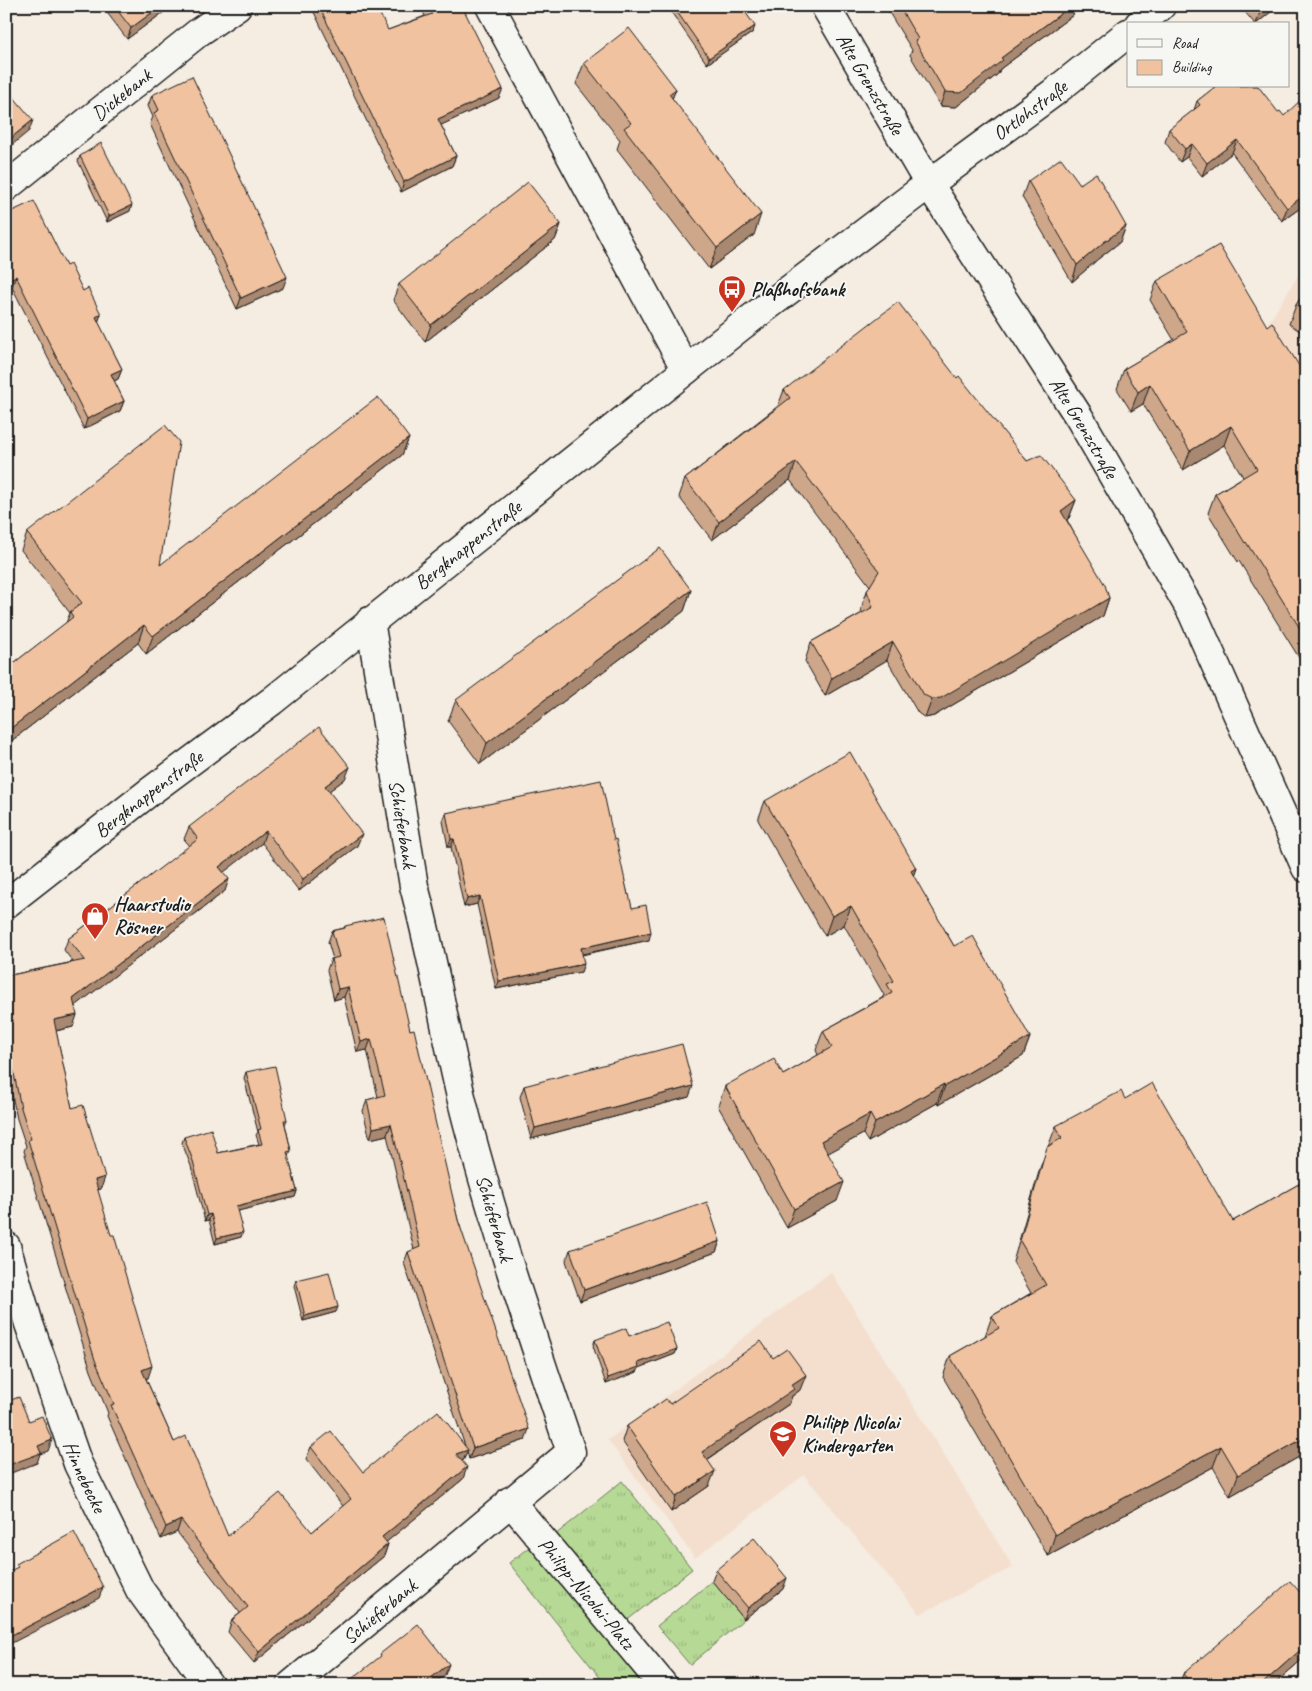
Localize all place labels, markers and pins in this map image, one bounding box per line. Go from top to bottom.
bus stop icon: Plaßhofsbank [717,274,747,313]
place label: Plaßhofsbank [751,277,846,302]
place label: Haarstudio Rösner [114,892,192,940]
shop icon: Haarstudio Rösner [80,901,110,940]
place label: Philipp Nicolai Kindergarten [802,1410,902,1458]
school or university icon: Philipp Nicolai Kindergarten [768,1419,798,1458]

